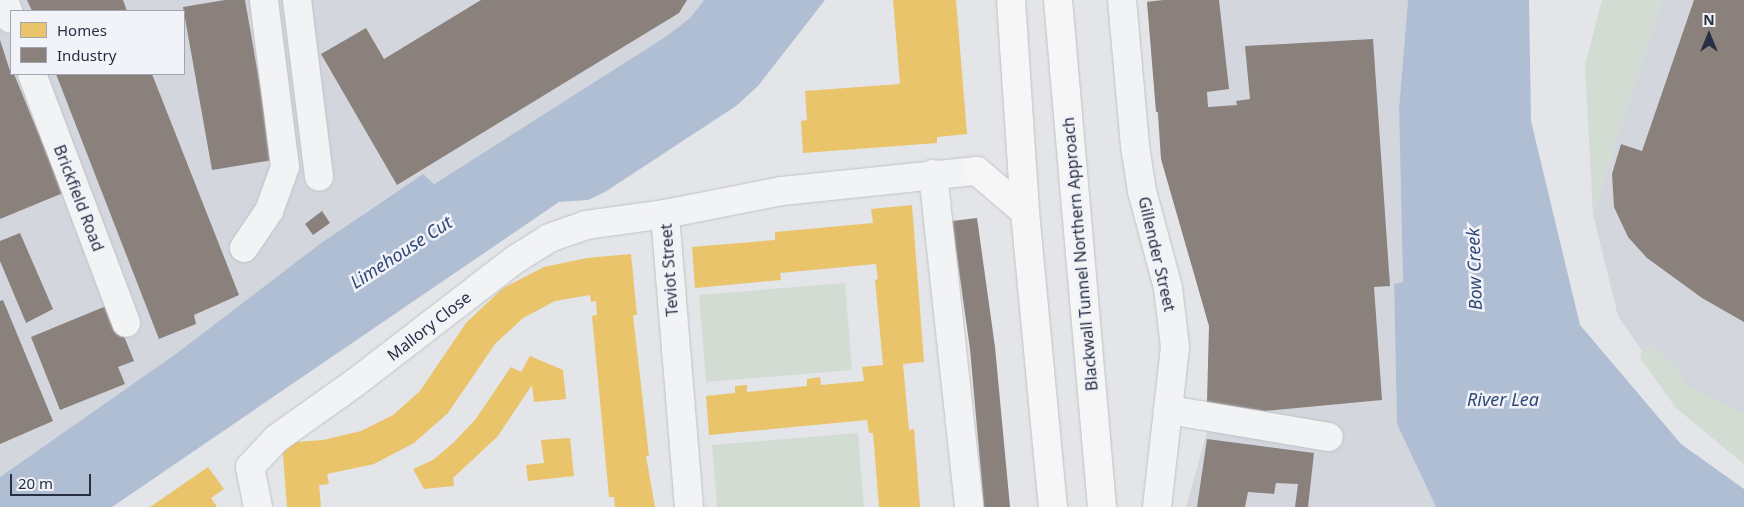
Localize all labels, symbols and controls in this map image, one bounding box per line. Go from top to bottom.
legend [10,10,185,75]
north arrow [1684,10,1734,60]
text: N [1703,10,1715,29]
text: Homes [57,20,107,40]
text: Industry [57,45,116,65]
street label: Blackwall Tunnel Northern Approach [1058,116,1102,392]
street label: Brickfield Road [50,142,108,254]
street label: Gillender Street [1134,195,1180,313]
water label: Limehouse Cut [346,211,456,293]
street label: Teviot Street [656,223,682,317]
water label: Bow Creek [1462,227,1486,311]
street label: Mallory Close [383,287,475,365]
water label: River Lea [1467,388,1539,410]
scale bar [12,464,94,496]
text: 20 m [18,473,53,493]

